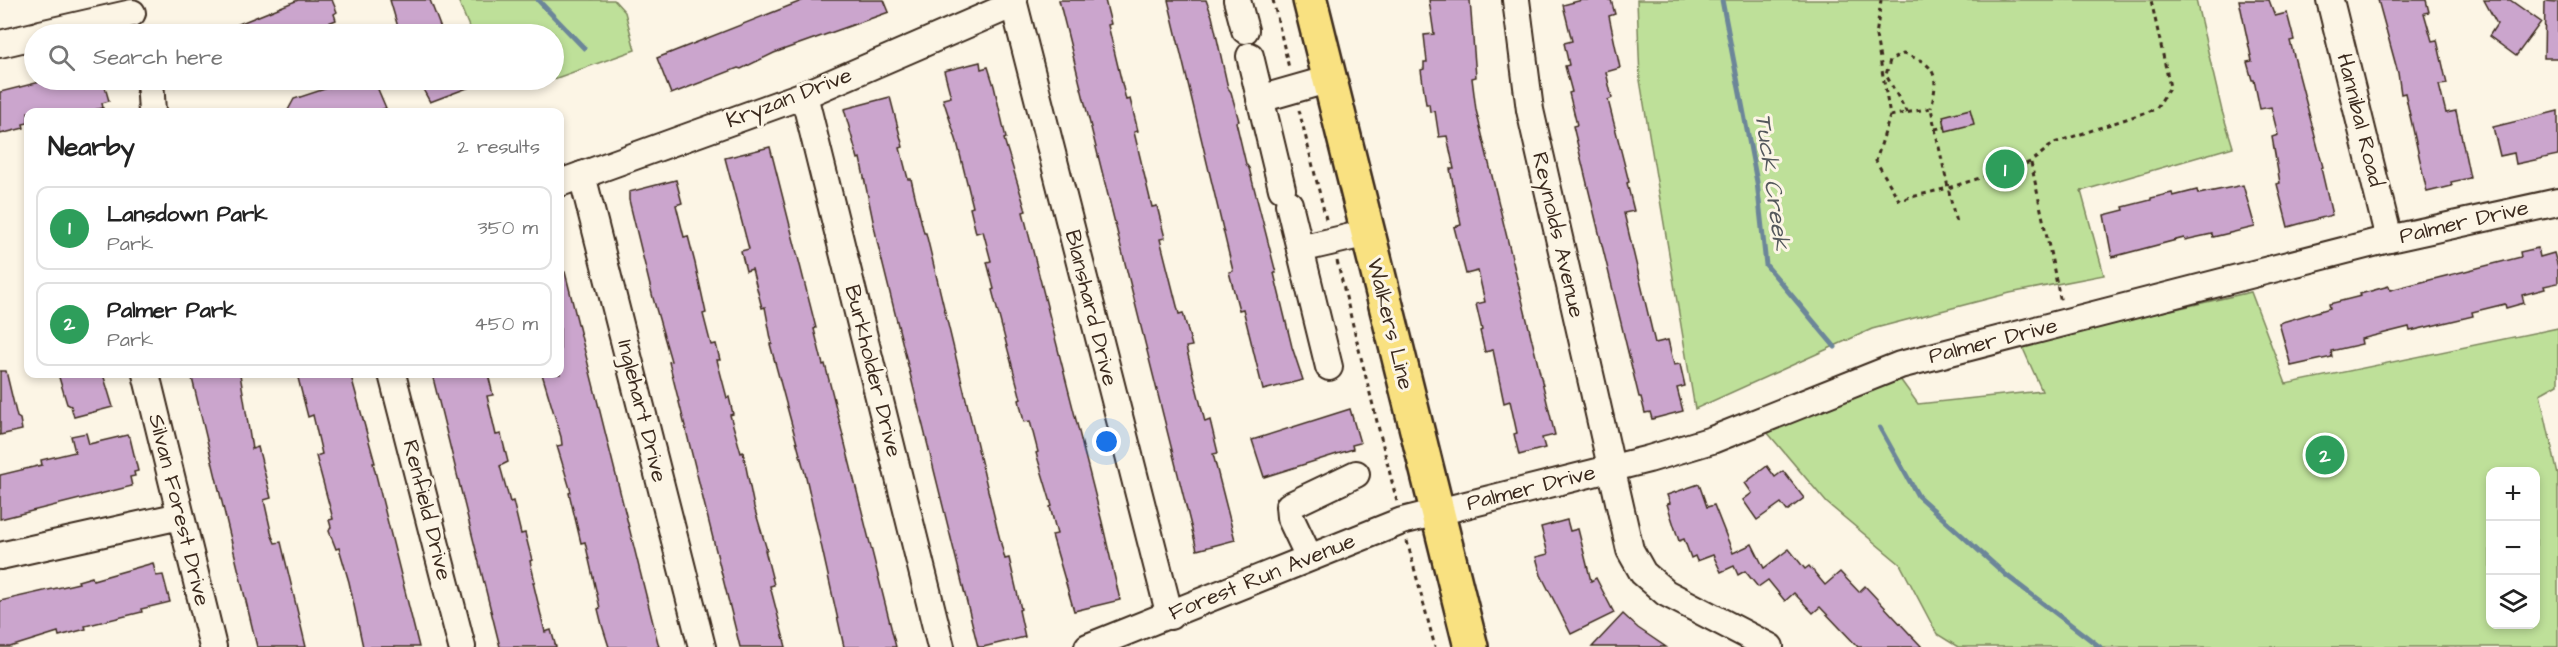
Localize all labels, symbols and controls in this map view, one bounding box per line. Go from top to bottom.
search box [24,24,564,90]
icon: search [45,41,78,74]
text: Search here [93,42,223,73]
street label: Hannibal Road [2328,50,2392,190]
street label: Kryzan Drive [722,60,857,137]
water label: Tuck Creek [1746,111,1799,254]
text: Nearby [48,129,135,165]
text: 2 results [457,133,540,161]
pin: 1 [1986,146,2024,192]
street label: Reynolds Avenue [1523,149,1592,321]
street label: Palmer Drive [2396,192,2532,252]
text: Lansdown Park [107,199,268,230]
text: 1 [68,214,71,242]
text: 350 m [477,214,538,242]
street label: Blanshard Drive [1057,227,1125,389]
text: Park [107,230,153,258]
street label: Walkers Line [1359,255,1421,393]
street label: Burkholder Drive [837,282,909,460]
text: Palmer Park [107,295,237,326]
text: 2 [64,310,75,338]
text: 450 m [474,310,538,338]
street label: Palmer Drive [1925,310,2061,372]
text: Park [107,326,153,354]
street label: Inglehart Drive [608,336,675,486]
street label: Silvan Forest Drive [140,411,218,609]
your location [1092,427,1121,456]
pin: 2 [2306,432,2344,478]
street label: Renfield Drive [395,437,459,583]
street label: Palmer Drive [1463,457,1599,519]
map controls [2486,467,2540,629]
button: + [2486,467,2540,521]
button: − [2486,521,2540,575]
street label: Forest Run Avenue [1164,525,1360,629]
button: layers [2486,575,2540,629]

